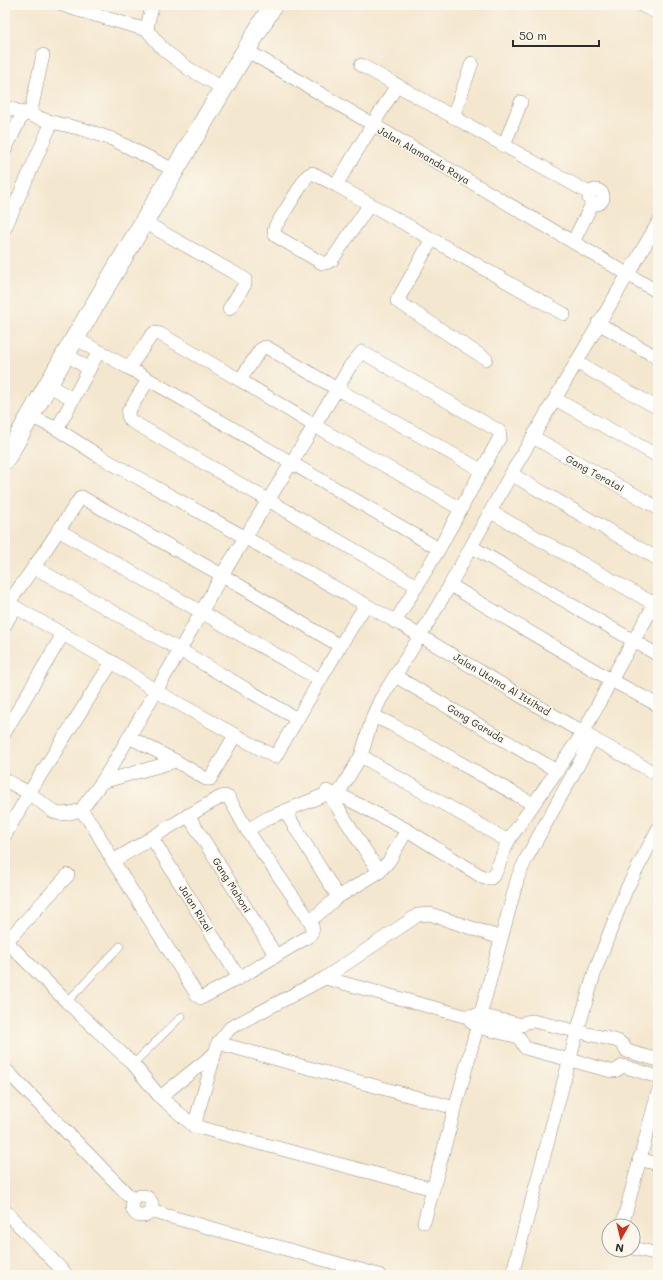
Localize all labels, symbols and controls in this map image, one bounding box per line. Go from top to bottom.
scale bar [513,22,599,48]
text: 50 m [519,27,547,43]
street label: Jalan Alamanda Raya [375,123,473,187]
street label: Gang Teratai [563,451,627,495]
street label: Jalan Utama Al Ittihad [451,649,553,719]
street label: Gang Garuda [445,700,507,746]
street label: Gang Mahoni [209,855,255,915]
street label: Jalan Rizal [176,882,216,934]
north arrow [601,1218,641,1258]
text: N [614,1240,625,1256]

